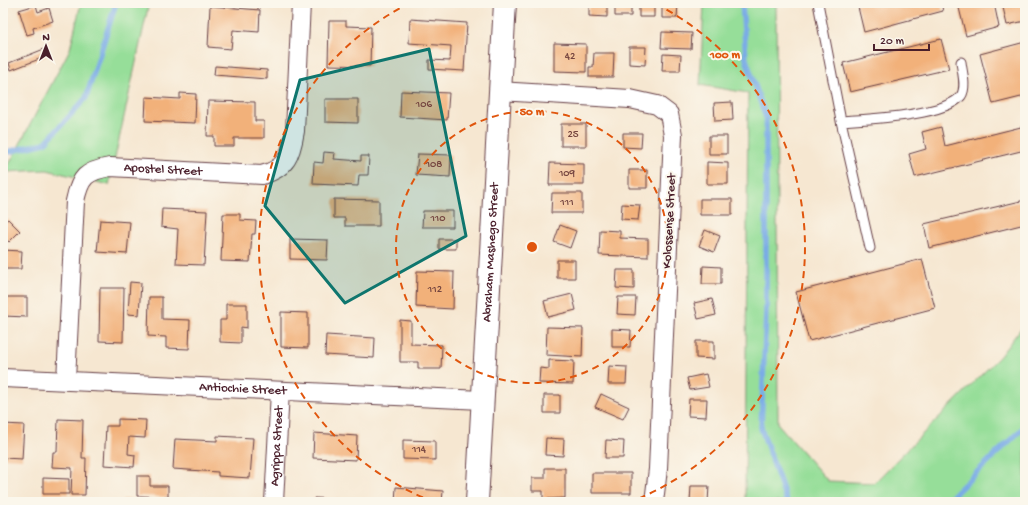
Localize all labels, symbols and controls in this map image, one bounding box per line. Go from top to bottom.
north arrow [26,26,66,66]
scale bar [874,26,929,52]
text: N [42,32,50,44]
text: 20 m [880,35,905,49]
text: 100 m [709,49,740,63]
house number: 42 [565,51,576,63]
house number: 106 [415,99,433,111]
text: 50 m [520,106,545,120]
house number: 25 [567,129,579,141]
house number: 108 [425,159,442,171]
street label: Apostel Street [123,160,204,179]
house number: 109 [558,168,576,180]
street label: Kolossense Street [660,171,680,269]
street label: Abraham Mashego Street [480,181,502,323]
house number: 111 [559,197,574,209]
house number: 110 [429,213,446,225]
centre of rings [525,240,539,254]
house number: 112 [427,284,443,296]
street label: Antiochie Street [199,380,288,399]
street label: Agrippa Street [267,404,287,487]
house number: 114 [411,444,427,456]

